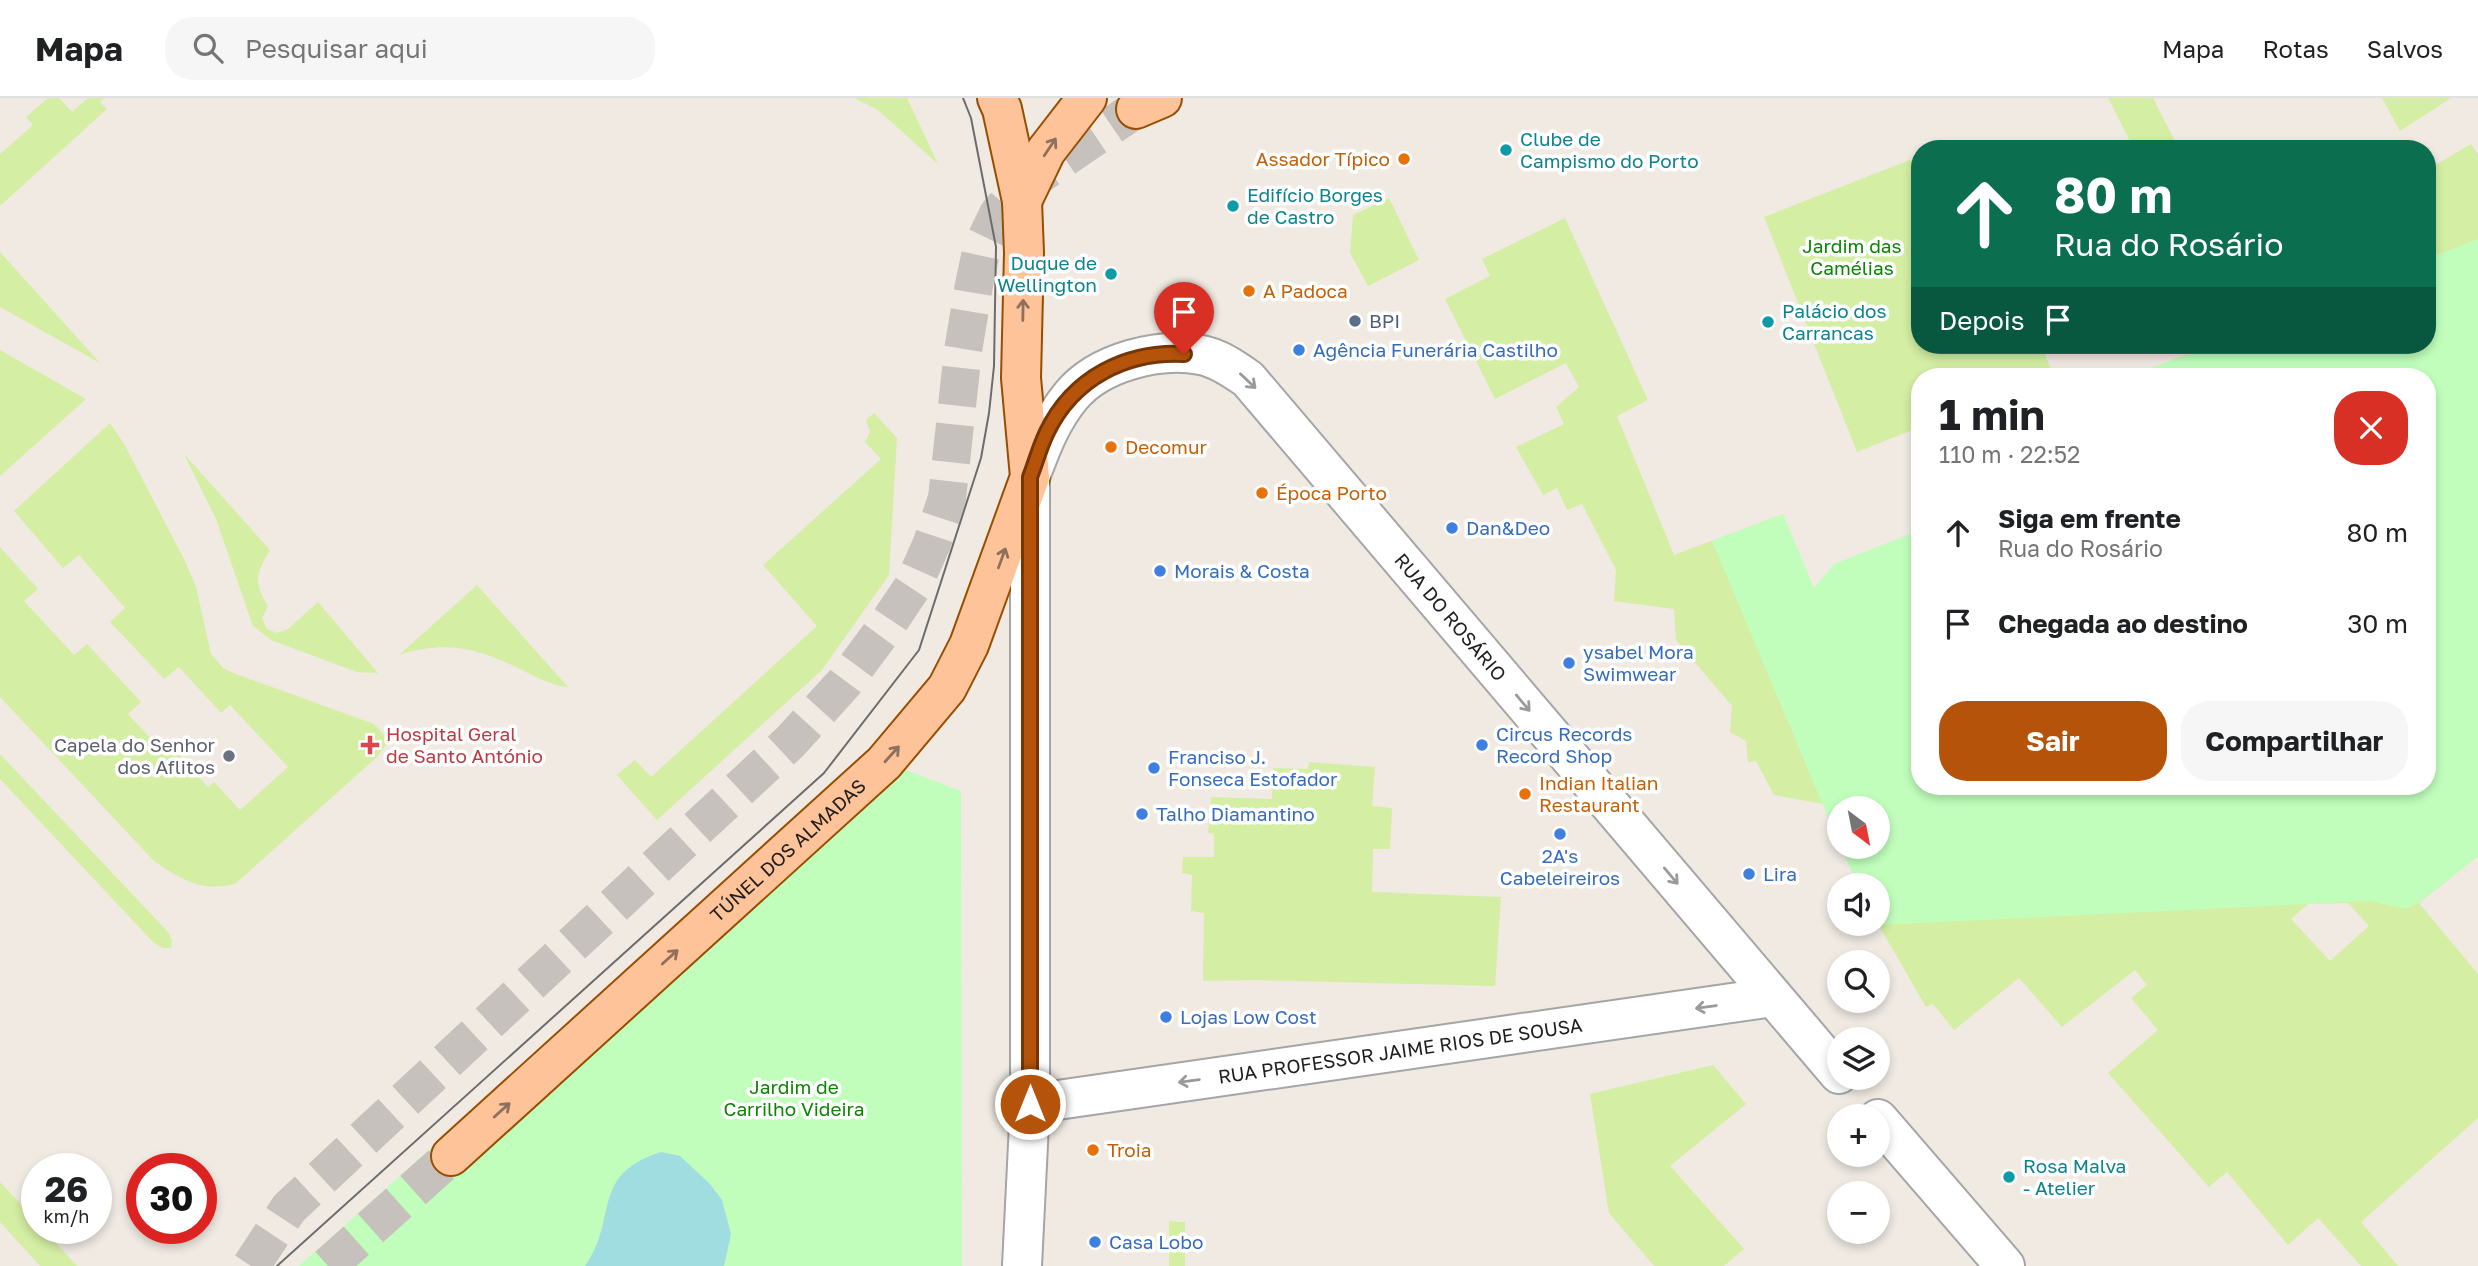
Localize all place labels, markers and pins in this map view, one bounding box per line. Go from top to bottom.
place label: Clube de Campismo do Porto [1520,127,1699,172]
marker: Clube de Campismo do Porto [1498,142,1514,158]
place label: Assador Típico [1256,147,1390,170]
marker: Assador Típico [1396,151,1412,167]
place label: Edifício Borges de Castro [1247,183,1383,228]
marker: Edifício Borges de Castro [1225,198,1241,214]
place label: Duque de Wellington [997,251,1097,296]
marker: Duque de Wellington [1103,266,1119,282]
place label: A Padoca [1263,279,1348,302]
pin [1154,282,1214,354]
marker: A Padoca [1241,283,1257,299]
place label: Palácio dos Carrancas [1782,299,1887,344]
place label: BPI [1369,309,1400,332]
marker: BPI [1347,313,1363,329]
marker: Palácio dos Carrancas [1760,314,1776,330]
place label: Agência Funerária Castilho [1313,338,1558,361]
marker: Agência Funerária Castilho [1291,342,1307,358]
place label: Decomur [1125,435,1207,458]
marker: Decomur [1103,439,1119,455]
place label: Época Porto [1276,481,1387,504]
marker: Época Porto [1254,485,1270,501]
place label: Dan&Deo [1466,516,1550,539]
marker: Dan&Deo [1444,520,1460,536]
place label: Morais & Costa [1174,559,1310,582]
marker: Morais & Costa [1152,563,1168,579]
place label: ysabel Mora Swimwear [1583,640,1694,685]
marker: ysabel Mora Swimwear [1561,655,1577,671]
place label: Hospital Geral de Santo António [386,722,543,767]
place label: Circus Records Record Shop [1496,722,1632,767]
place label: Capela do Senhor dos Aflitos [54,733,216,778]
marker: Hospital Geral de Santo António [360,735,380,755]
marker: Circus Records Record Shop [1474,737,1490,753]
place label: Franciso J. Fonseca Estofador [1168,745,1338,790]
marker: Capela do Senhor dos Aflitos [221,748,237,764]
marker: Franciso J. Fonseca Estofador [1146,760,1162,776]
place label: Indian Italian Restaurant [1539,771,1659,816]
marker: Indian Italian Restaurant [1517,786,1533,802]
place label: Talho Diamantino [1156,802,1315,825]
marker: Talho Diamantino [1134,806,1150,822]
marker: 2A's Cabeleireiros [1552,826,1568,842]
place label: 2A's Cabeleireiros [1500,844,1620,889]
place label: Lira [1763,862,1797,885]
marker: Lira [1741,866,1757,882]
place label: Lojas Low Cost [1180,1005,1317,1028]
marker: Lojas Low Cost [1158,1009,1174,1025]
place label: Troia [1107,1138,1152,1161]
marker: Troia [1085,1142,1101,1158]
place label: Rosa Malva - Atelier [2023,1154,2126,1199]
marker: Rosa Malva - Atelier [2001,1169,2017,1185]
place label: Casa Lobo [1109,1230,1203,1253]
marker: Casa Lobo [1087,1234,1103,1250]

